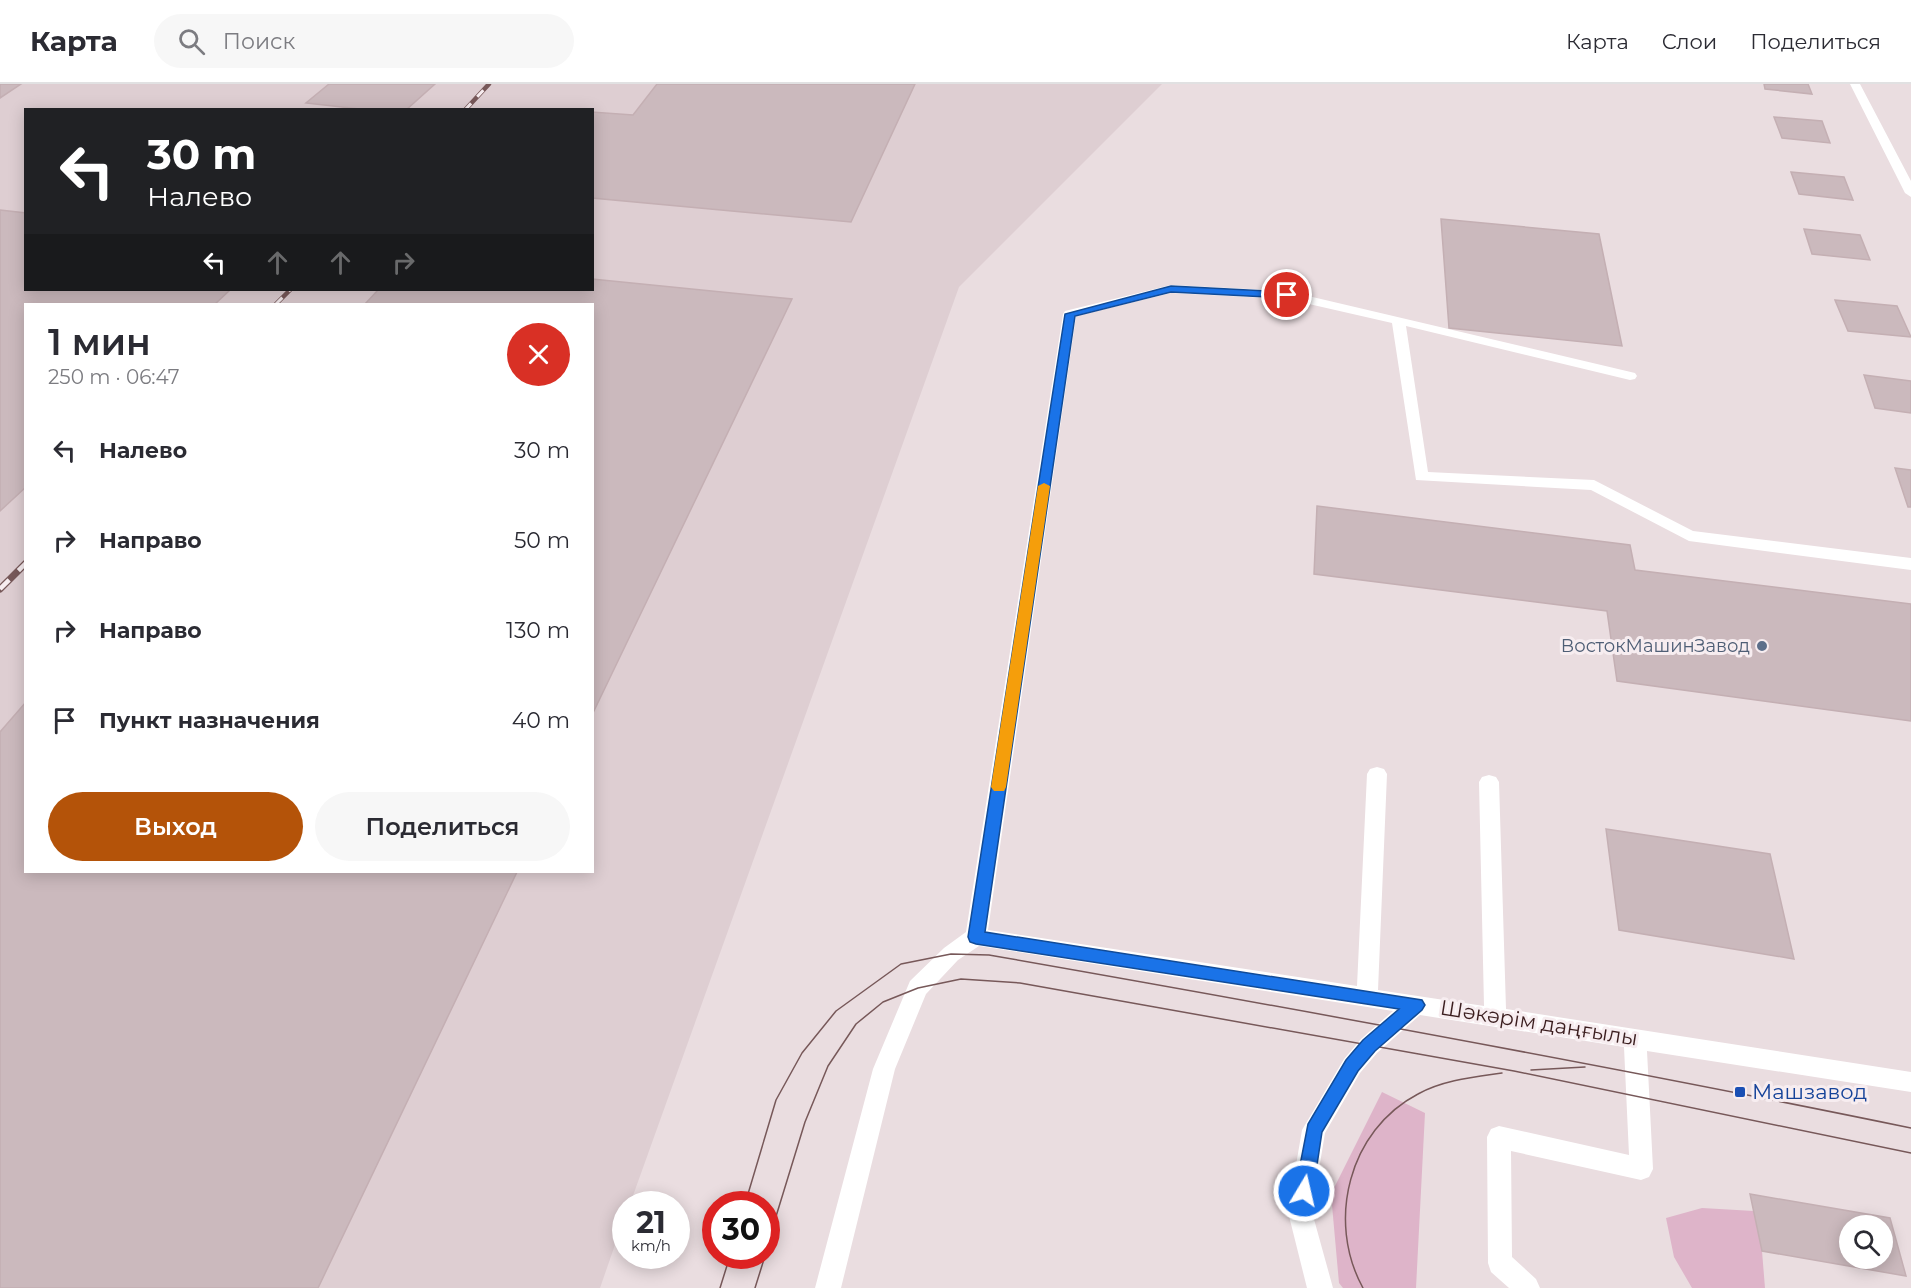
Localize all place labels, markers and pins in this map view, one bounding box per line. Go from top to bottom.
pin [1261,269,1312,320]
place label: ВостокМашинЗавод [1561,635,1750,657]
marker: ВостокМашинЗавод [1755,639,1769,653]
place label: Машзавод [1752,1079,1867,1104]
marker: Машзавод [1733,1085,1747,1099]

